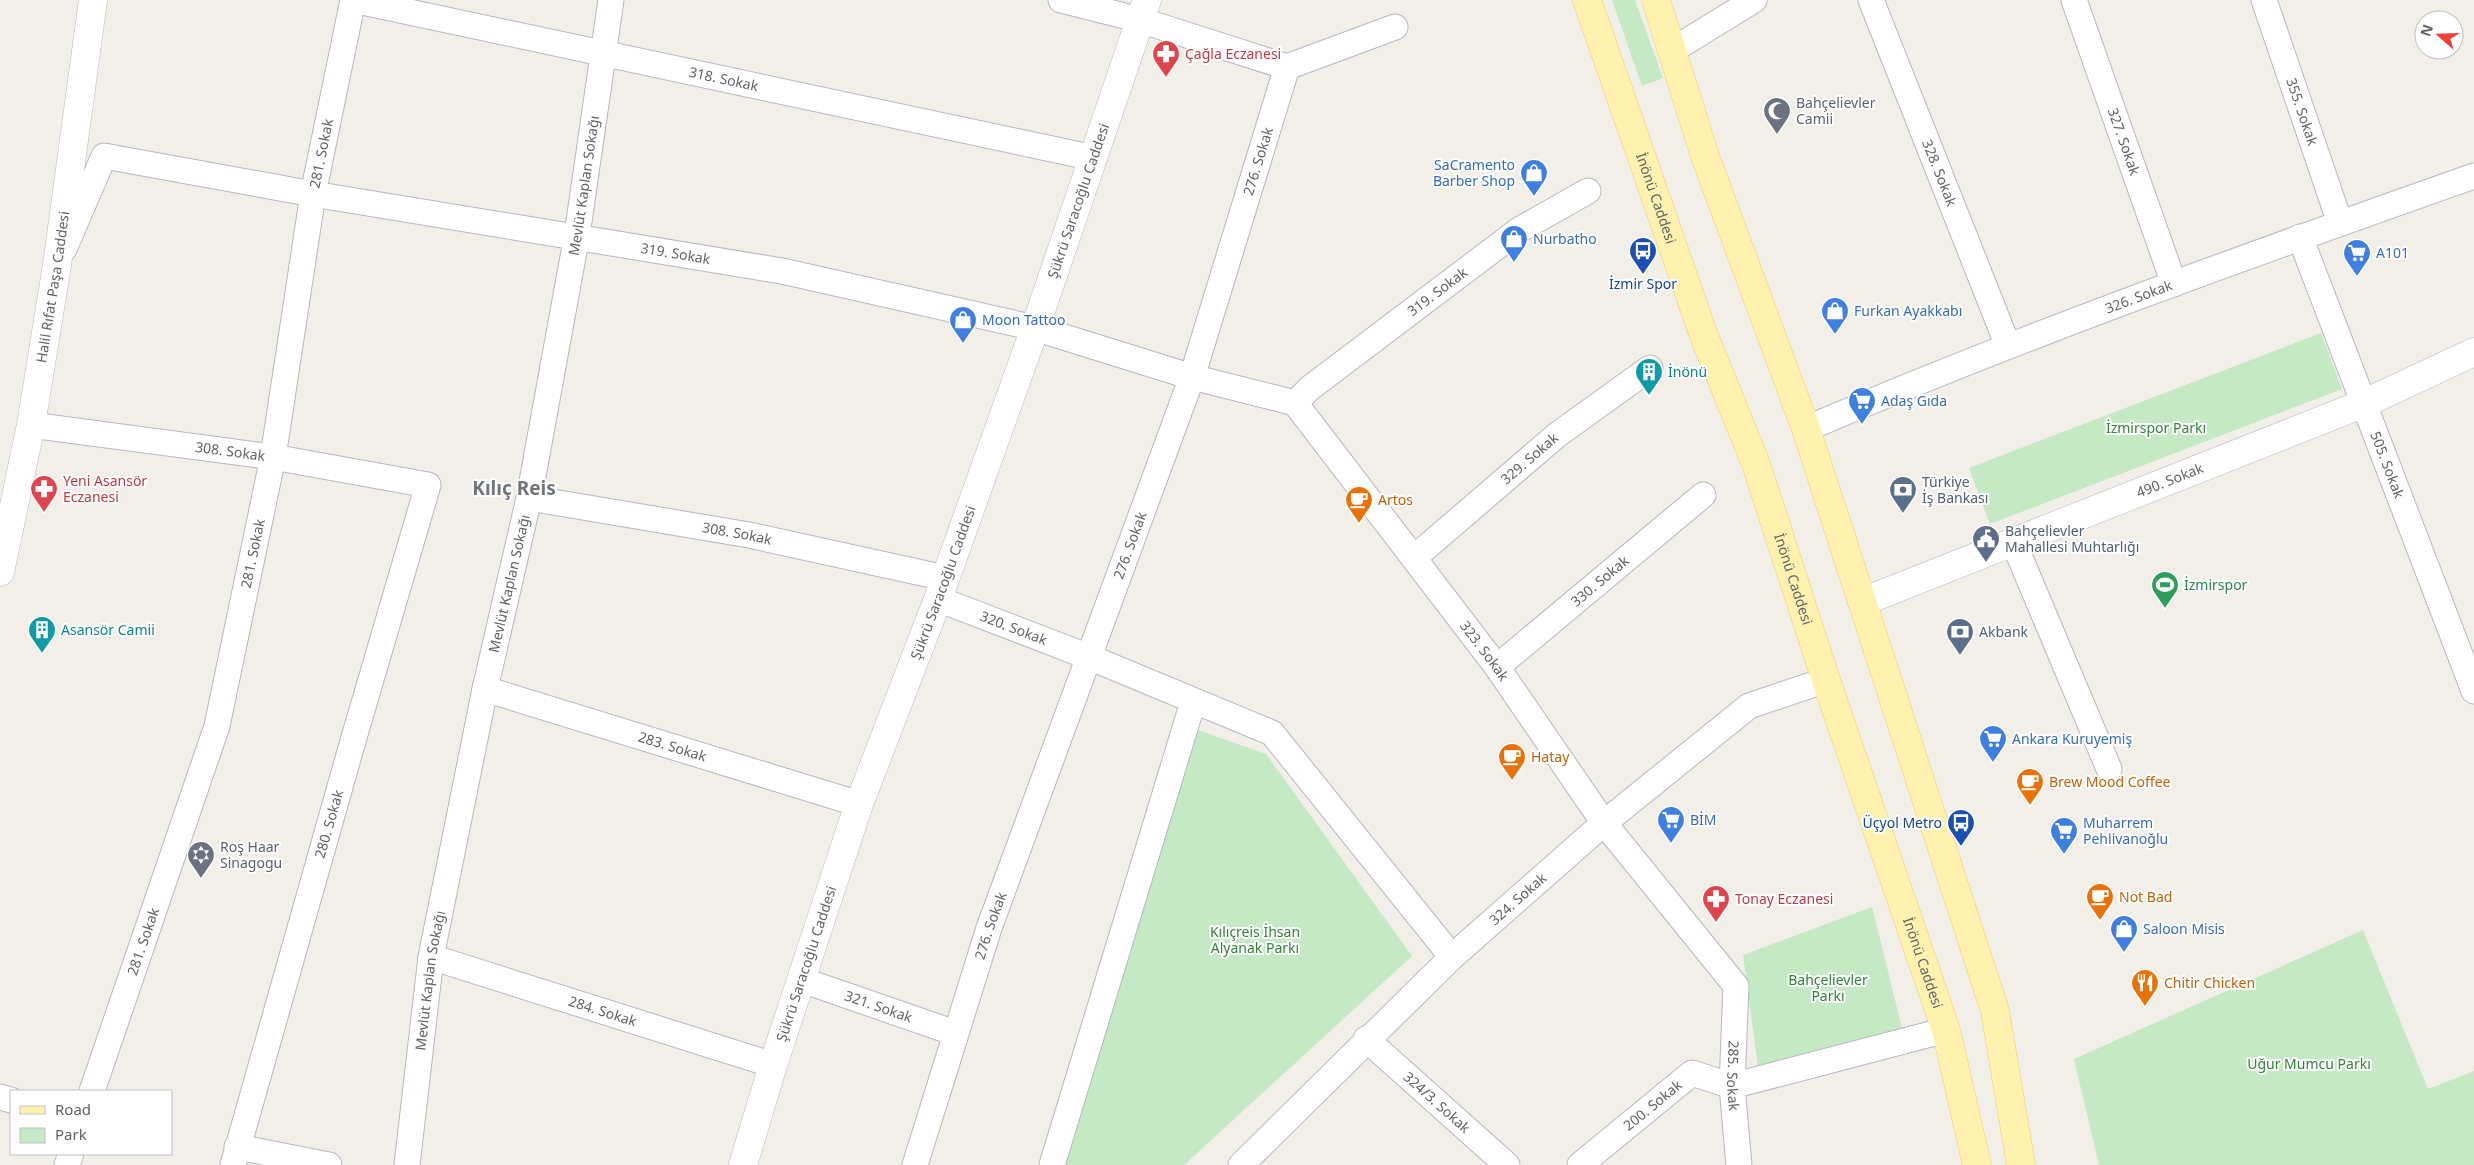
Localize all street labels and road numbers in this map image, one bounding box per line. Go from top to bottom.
street label: 318. Sokak [687,62,761,95]
street label: 355. Sokak [2282,75,2323,148]
street label: 327. Sokak [2104,105,2145,178]
street label: Mevlüt Kaplan Sokağı [563,114,603,257]
street label: 281. Sokak [304,116,337,190]
street label: Şükrü Saracoğlu Caddesi [1043,121,1113,281]
street label: 276. Sokak [1238,124,1277,198]
street label: 328. Sokak [1918,137,1962,209]
street label: İnönü Caddesi [1632,150,1681,246]
street label: Halil Rıfat Paşa Caddesi [31,210,73,364]
street label: 319. Sokak [639,238,712,268]
street label: 319. Sokak [1403,262,1471,320]
street label: 326. Sokak [2102,275,2175,317]
street label: 329. Sokak [1496,428,1563,488]
street label: 505. Sokak [2366,428,2409,501]
street label: 308. Sokak [194,437,267,465]
street label: 490. Sokak [2133,458,2206,502]
street label: Şükrü Saracoğlu Caddesi [906,503,980,662]
street label: 276. Sokak [1108,508,1151,582]
street label: Mevlüt Kaplan Sokağı [484,513,534,654]
street label: 281. Sokak [236,516,269,590]
street label: 308. Sokak [701,517,774,549]
street label: İnönü Caddesi [1770,531,1817,627]
street label: 330. Sokak [1566,551,1633,611]
street label: 320. Sokak [978,606,1051,649]
street label: 323. Sokak [1456,617,1514,685]
street label: 283. Sokak [636,727,709,766]
street label: 280. Sokak [310,787,347,860]
street label: 324. Sokak [1485,868,1551,929]
street label: Şükrü Saracoğlu Caddesi [771,883,840,1044]
street label: 276. Sokak [970,888,1011,962]
street label: 281. Sokak [122,904,163,978]
street label: Mevlüt Kaplan Sokağı [410,909,449,1051]
street label: İnönü Caddesi [1899,915,1948,1011]
street label: 321. Sokak [842,986,916,1027]
street label: 284. Sokak [566,991,640,1031]
street label: 285. Sokak [1723,1040,1744,1112]
street label: 324/3. Sokak [1400,1067,1475,1137]
street label: 200. Sokak [1619,1075,1686,1135]

